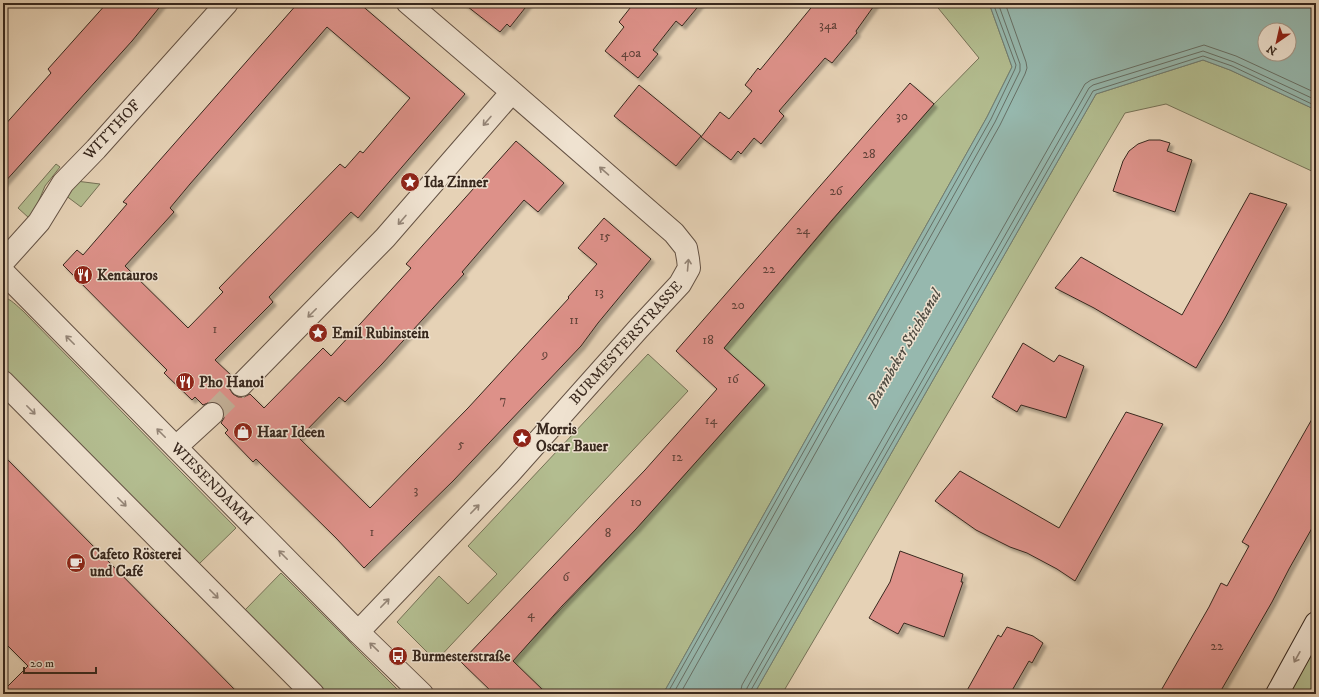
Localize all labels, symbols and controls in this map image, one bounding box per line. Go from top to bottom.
house number: 34a [819,17,837,33]
north arrow [1257,22,1297,62]
text: N [1264,41,1280,58]
house number: 40a [621,45,641,61]
street label: WITTHOF [79,96,145,165]
house number: 30 [896,108,908,124]
one-way arrow [482,116,491,126]
house number: 28 [863,146,875,162]
one-way arrow [598,167,609,176]
place icon: Ida Zinner [399,171,421,193]
place label: Ida Zinner [424,173,488,192]
house number: 26 [829,183,844,199]
one-way arrow [397,214,406,225]
house number: 24 [796,222,810,238]
house number: 15 [599,228,611,244]
one-way arrow [684,258,691,271]
house number: 22 [763,261,776,277]
restaurant icon: Kentauros [72,264,94,286]
place label: Kentauros [97,266,158,285]
street label: BURMESTERSTRASSE [565,277,687,409]
house number: 13 [594,284,604,300]
water label: Barmbeker Stichkanal [862,284,947,411]
house number: 20 [731,297,745,313]
one-way arrow [307,308,316,318]
house number: 11 [569,312,579,328]
house number: 1 [213,321,218,337]
place icon: Emil Rubinstein [307,322,329,344]
place label: Emil Rubinstein [332,324,429,343]
house number: 18 [702,332,714,348]
one-way arrow [65,335,75,345]
house number: 9 [541,346,548,362]
restaurant icon: Pho Hanoi [174,371,196,393]
house number: 16 [727,371,740,387]
place label: Pho Hanoi [199,373,264,392]
house number: 7 [500,392,507,408]
one-way arrow [26,405,36,415]
house number: 14 [705,412,718,428]
place label: Morris Oscar Bauer [536,420,609,456]
shop icon: Haar Ideen [232,421,254,443]
place label: Haar Ideen [257,423,325,442]
place icon: Morris Oscar Bauer [511,427,533,449]
one-way arrow [157,428,167,438]
house number: 5 [458,436,465,452]
street label: WIESENDAMM [166,438,258,530]
house number: 12 [671,449,683,465]
house number: 3 [414,482,419,498]
house number: 10 [630,494,642,510]
one-way arrow [118,497,127,507]
one-way arrow [470,505,479,515]
house number: 1 [370,524,375,540]
house number: 8 [605,525,611,541]
place label: Cafeto Rösterei und Café [90,545,182,581]
one-way arrow [278,550,287,560]
cafe icon: Cafeto Rösterei und Café [65,552,87,574]
house number: 6 [563,569,571,585]
one-way arrow [209,589,219,599]
one-way arrow [380,598,390,608]
house number: 4 [527,606,535,622]
house number: 22 [1211,638,1224,654]
one-way arrow [369,642,379,652]
bus stop icon: Burmesterstraße [387,645,409,667]
place label: Burmesterstraße [412,647,511,666]
scale bar [24,649,96,675]
one-way arrow [1293,651,1301,663]
text: 20 m [30,656,54,671]

